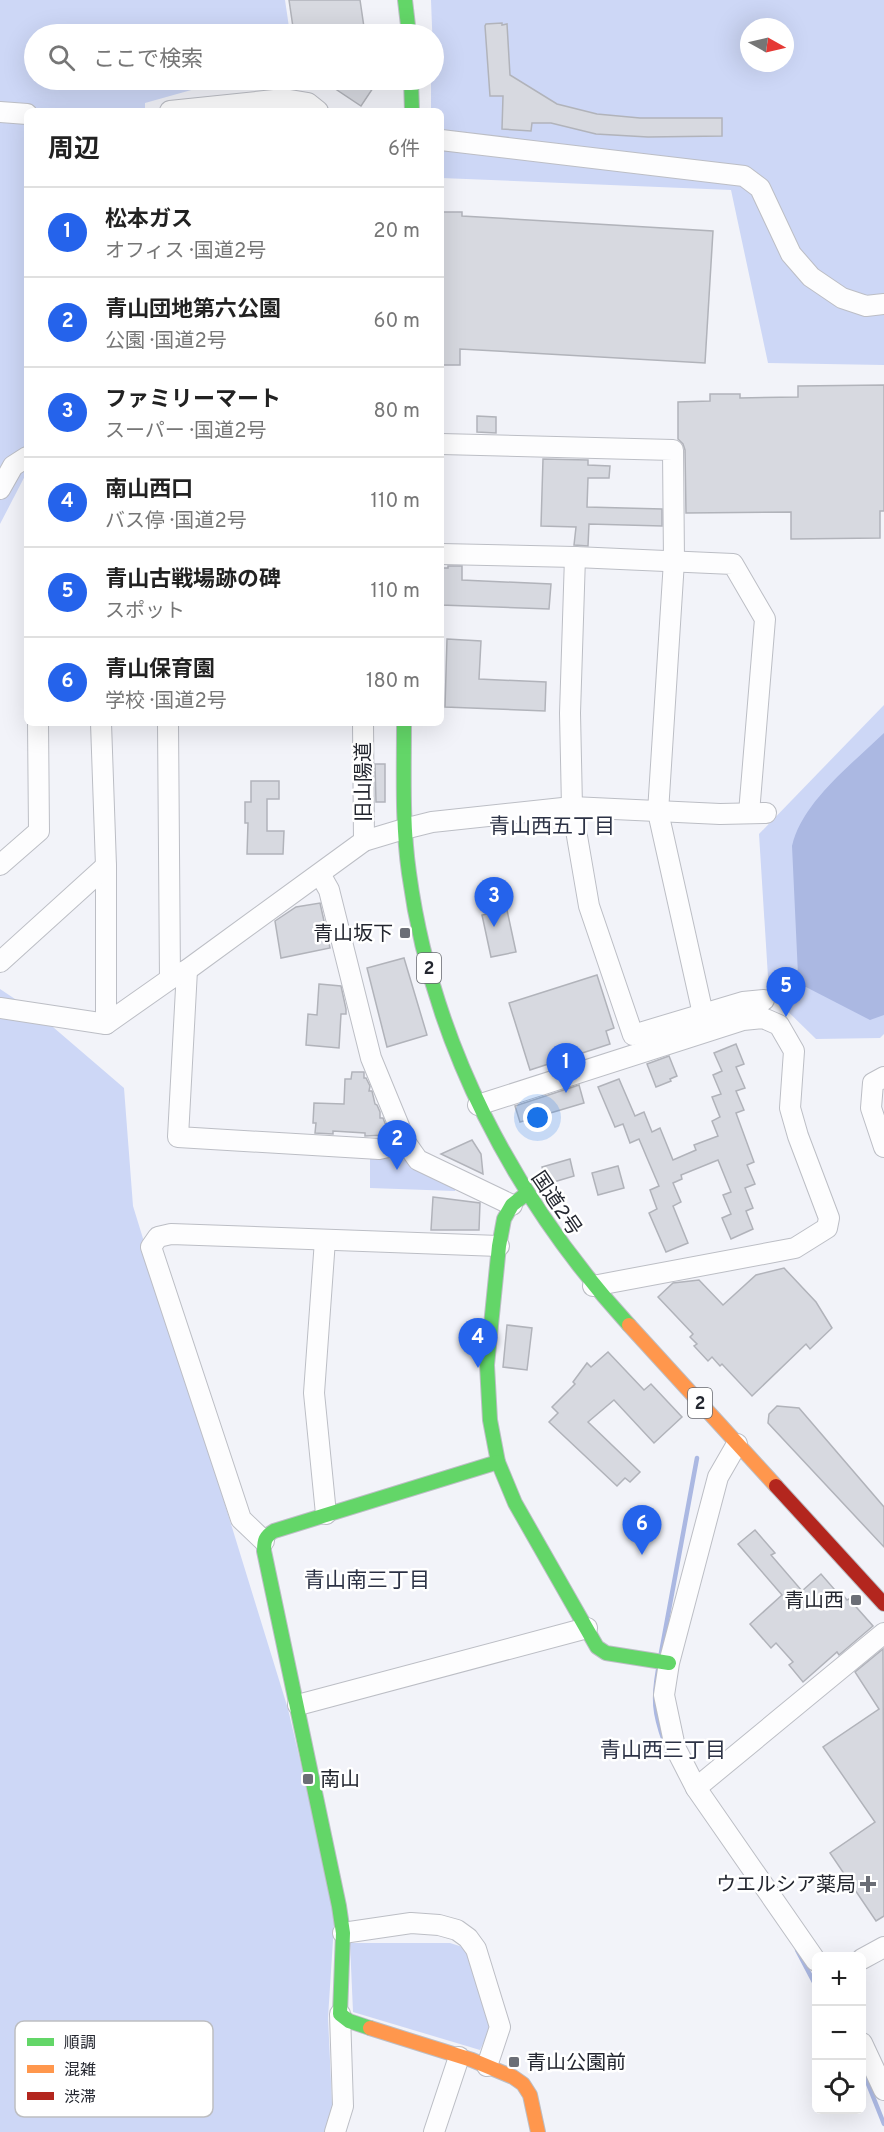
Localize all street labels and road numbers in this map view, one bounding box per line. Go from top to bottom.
street label: 旧山陽道 [352,742,378,822]
road number: 2 [417,953,441,983]
street label: 国道2号 [524,1167,586,1241]
road number: 2 [688,1388,712,1418]

